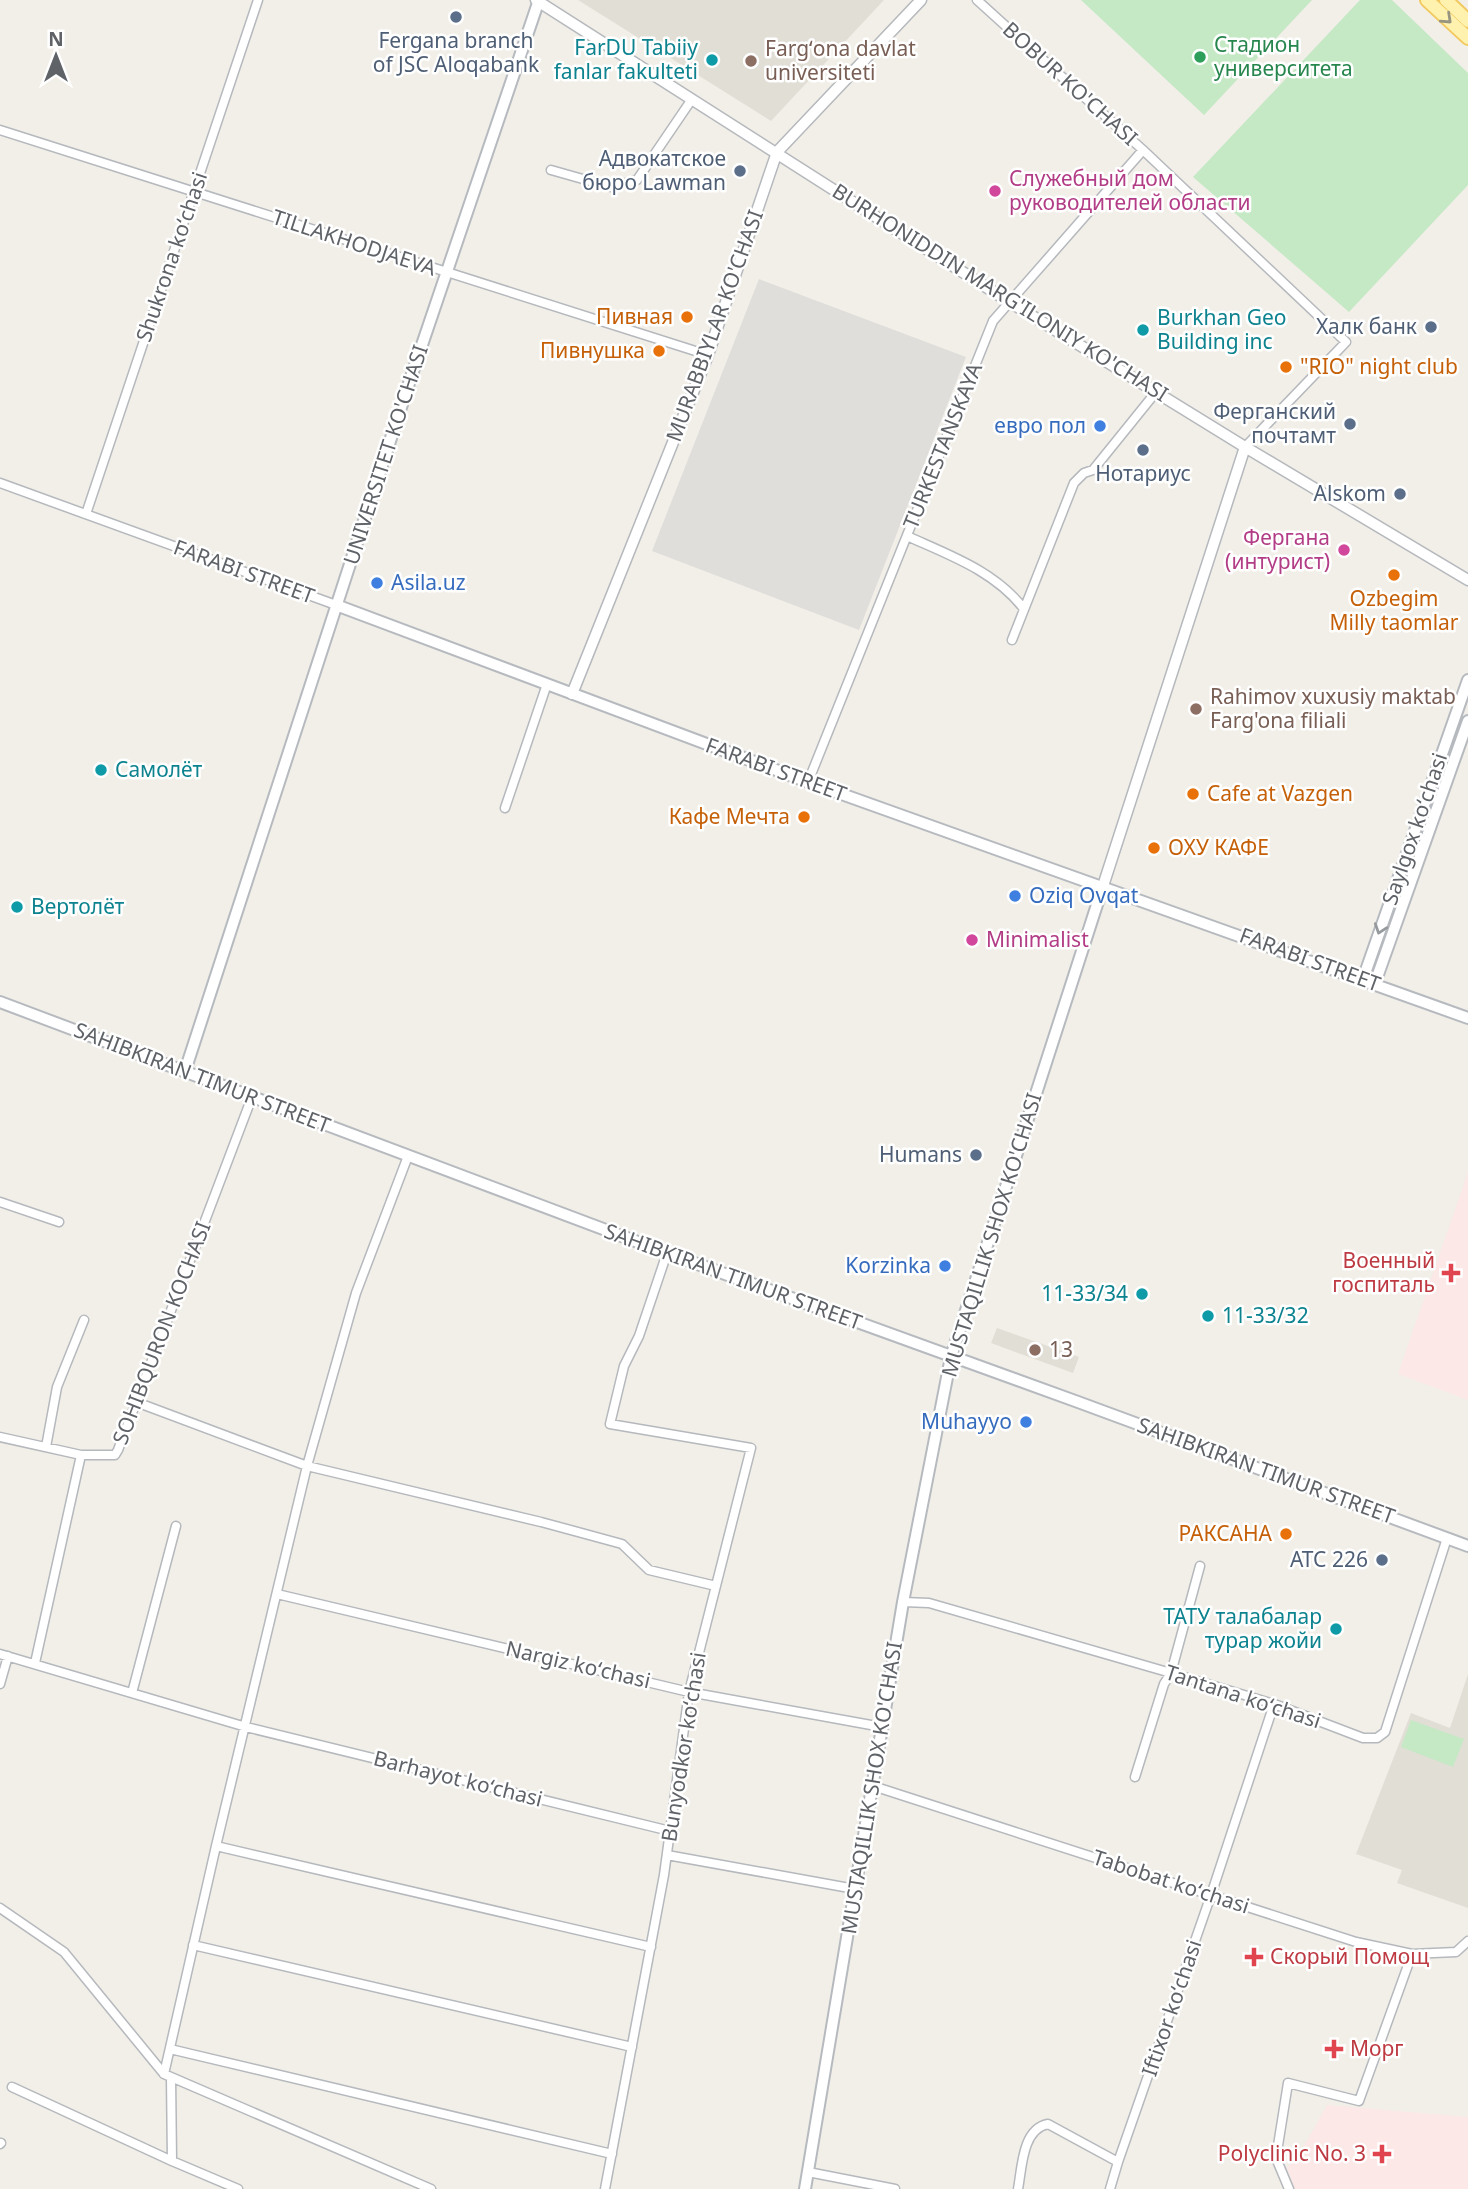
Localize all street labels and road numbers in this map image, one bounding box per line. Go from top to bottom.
street label: BOBUR KO'CHASI [997,15,1144,151]
street label: Shukrona koʻchasi [129,168,213,345]
street label: BURHONIDDIN MARG'ILONIY KO'CHASI [827,177,1174,408]
street label: TILLAKHODJAEVA [269,202,440,282]
street label: MURABBIYLAR KO'CHASI [659,206,769,445]
street label: UNIVERSITET KO'CHASI [336,341,434,568]
street label: TURKESTANSKAYA [896,358,988,533]
street label: FARABI STREET [170,533,319,610]
street label: FARABI STREET [702,731,851,808]
street label: Saylgox koʻchasi [1375,749,1453,908]
street label: FARABI STREET [1236,921,1385,998]
street label: SAHIBKIRAN TIMUR STREET [70,1015,335,1139]
street label: MUSTAQILLIK SHOX KO'CHASI [934,1089,1048,1380]
street label: SAHIBKIRAN TIMUR STREET [601,1216,866,1336]
street label: SOHIBQURON KOCHASI [106,1217,217,1448]
street label: SAHIBKIRAN TIMUR STREET [1134,1410,1399,1530]
street label: Nargiz koʻchasi [503,1634,653,1694]
street label: MUSTAQILLIK SHOX KO'CHASI [834,1640,908,1936]
street label: Bunyodkor koʻchasi [654,1650,712,1844]
street label: Tantana koʻchasi [1162,1658,1325,1734]
street label: Barhayot koʻchasi [371,1743,546,1813]
street label: Tabobat koʻchasi [1089,1843,1253,1920]
street label: Iftixor koʻchasi [1135,1936,1208,2080]

